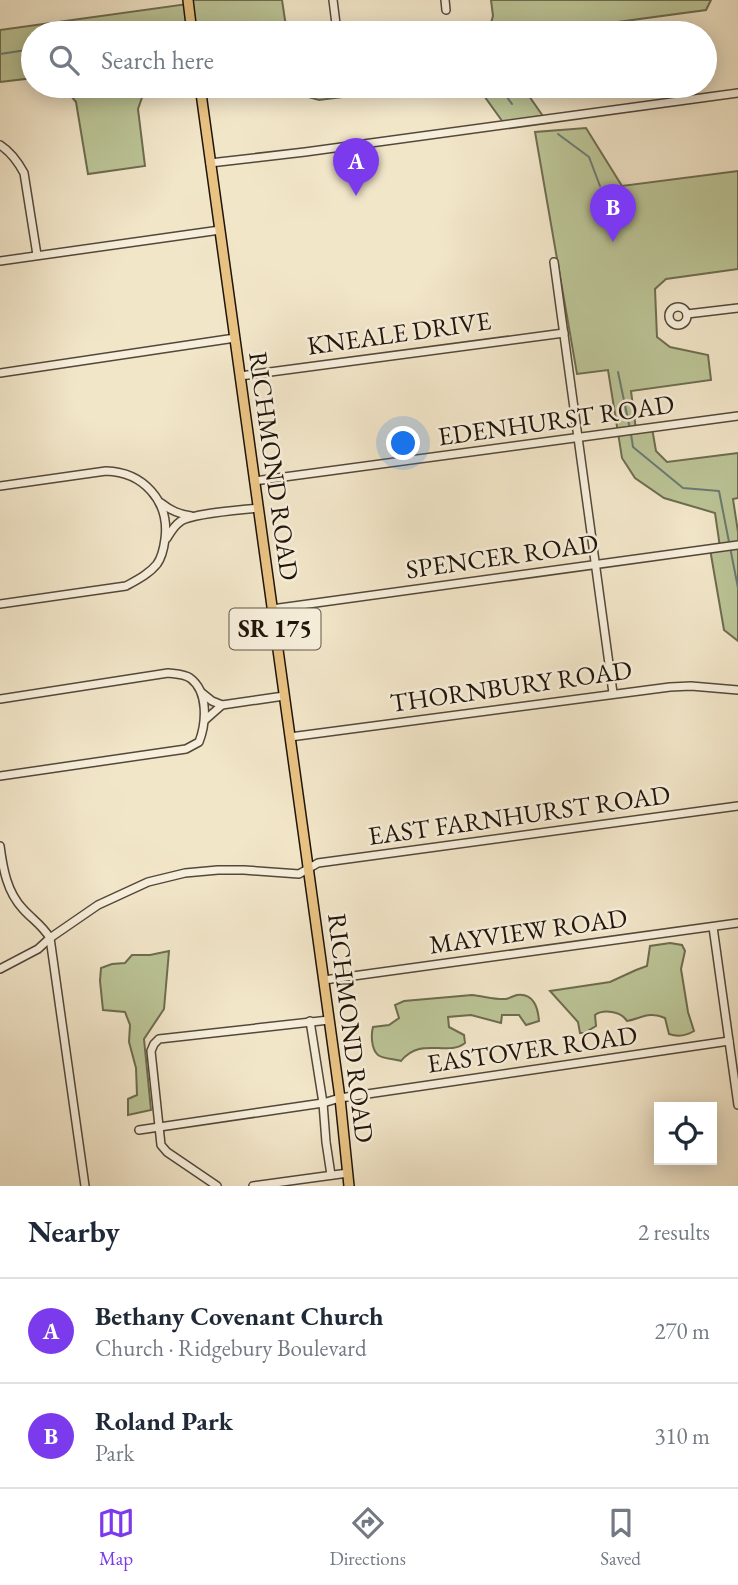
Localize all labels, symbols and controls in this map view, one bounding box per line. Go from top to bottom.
search box [21,21,717,98]
icon: search [45,41,83,79]
text: Search here [101,43,214,77]
pin: A [333,138,379,196]
pin: B [590,184,636,242]
street label: KNEALE DRIVE [305,303,493,363]
street label: RICHMOND ROAD [241,349,307,583]
street label: EDENHURST ROAD [436,387,676,453]
your location [386,426,420,460]
street label: SPENCER ROAD [404,526,600,586]
road number: SR 175 [230,608,320,650]
street label: THORNBURY ROAD [388,652,634,720]
street label: EAST FARNHURST ROAD [366,777,672,853]
street label: MAYVIEW ROAD [427,900,629,962]
street label: RICHMOND ROAD [320,911,382,1145]
street label: EASTOVER ROAD [425,1017,639,1081]
map controls [654,1102,717,1165]
button: locate [654,1102,717,1165]
text: Nearby [28,1212,120,1251]
text: 2 results [638,1217,710,1247]
text: Bethany Covenant Church [95,1299,384,1333]
text: A [43,1316,59,1346]
text: 270 m [654,1316,710,1346]
text: Church · Ridgebury Boulevard [95,1333,367,1363]
text: Roland Park [95,1404,233,1438]
text: B [44,1421,58,1451]
text: 310 m [654,1421,710,1451]
text: Park [95,1438,134,1468]
tab: Map [97,1504,135,1571]
tab: Directions [329,1504,406,1571]
tab: Saved [600,1504,641,1571]

